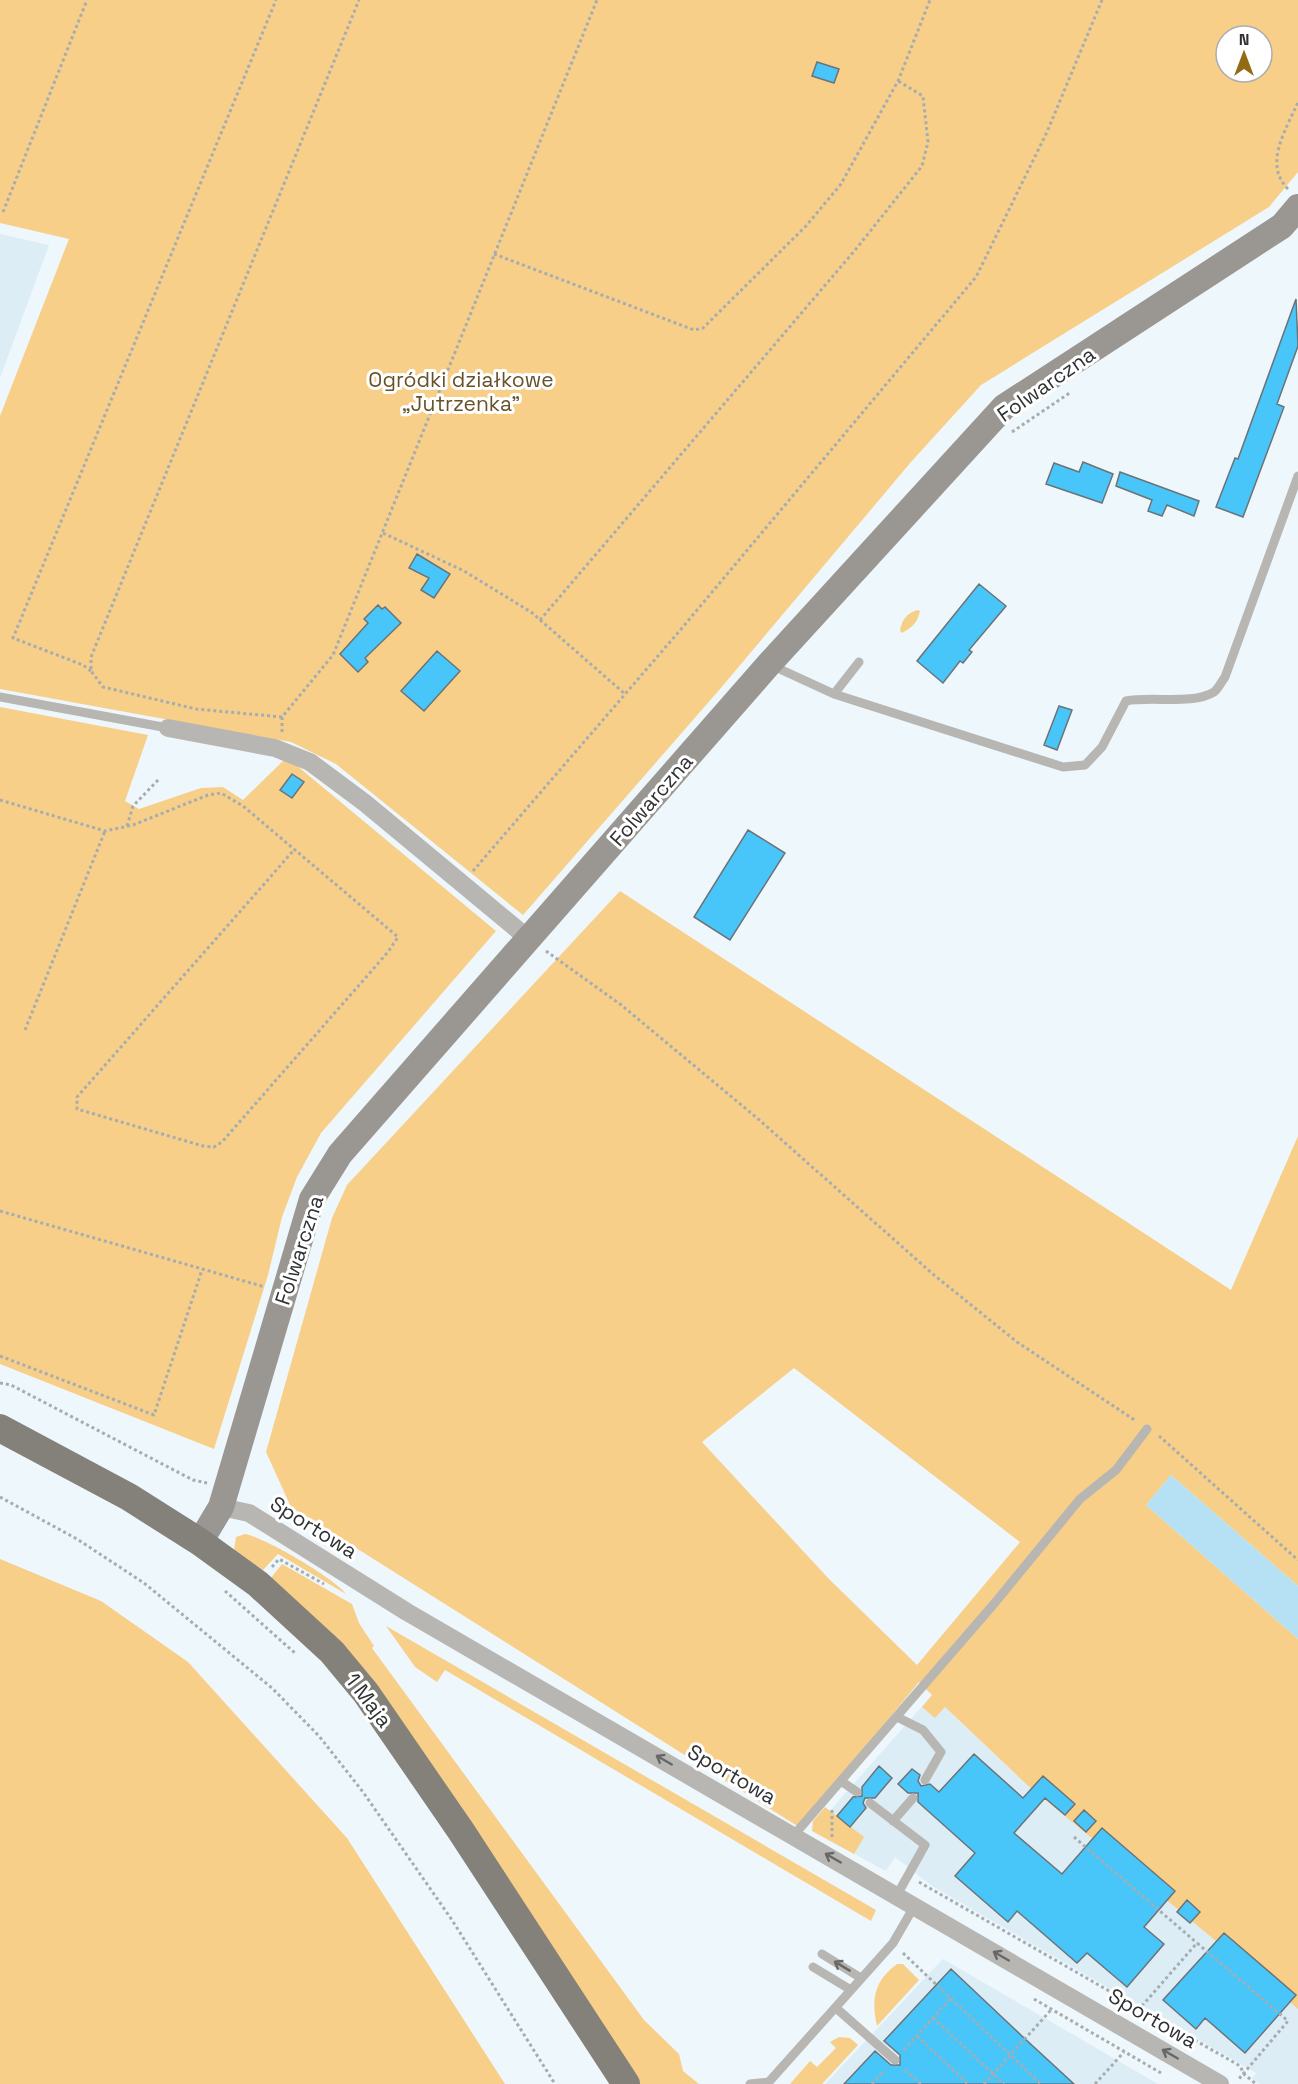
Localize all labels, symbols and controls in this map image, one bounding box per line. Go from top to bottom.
north arrow [1214,24,1274,84]
text: N [1239,29,1249,50]
street label: Folwarczna [992,340,1100,428]
park label: Ogródki działkowe „Jutrzenka” [368,366,554,417]
street label: Folwarczna [604,748,698,852]
street label: Folwarczna [269,1192,329,1308]
street label: Sportowa [265,1490,363,1564]
street label: 1 Maja [340,1667,398,1733]
street label: Sportowa [683,1738,781,1810]
one-way arrow [656,1754,673,1766]
one-way arrow [825,1851,842,1863]
one-way arrow [993,1949,1010,1961]
one-way arrow [834,1960,851,1972]
street label: Sportowa [1104,1982,1202,2054]
one-way arrow [1162,2048,1179,2060]

